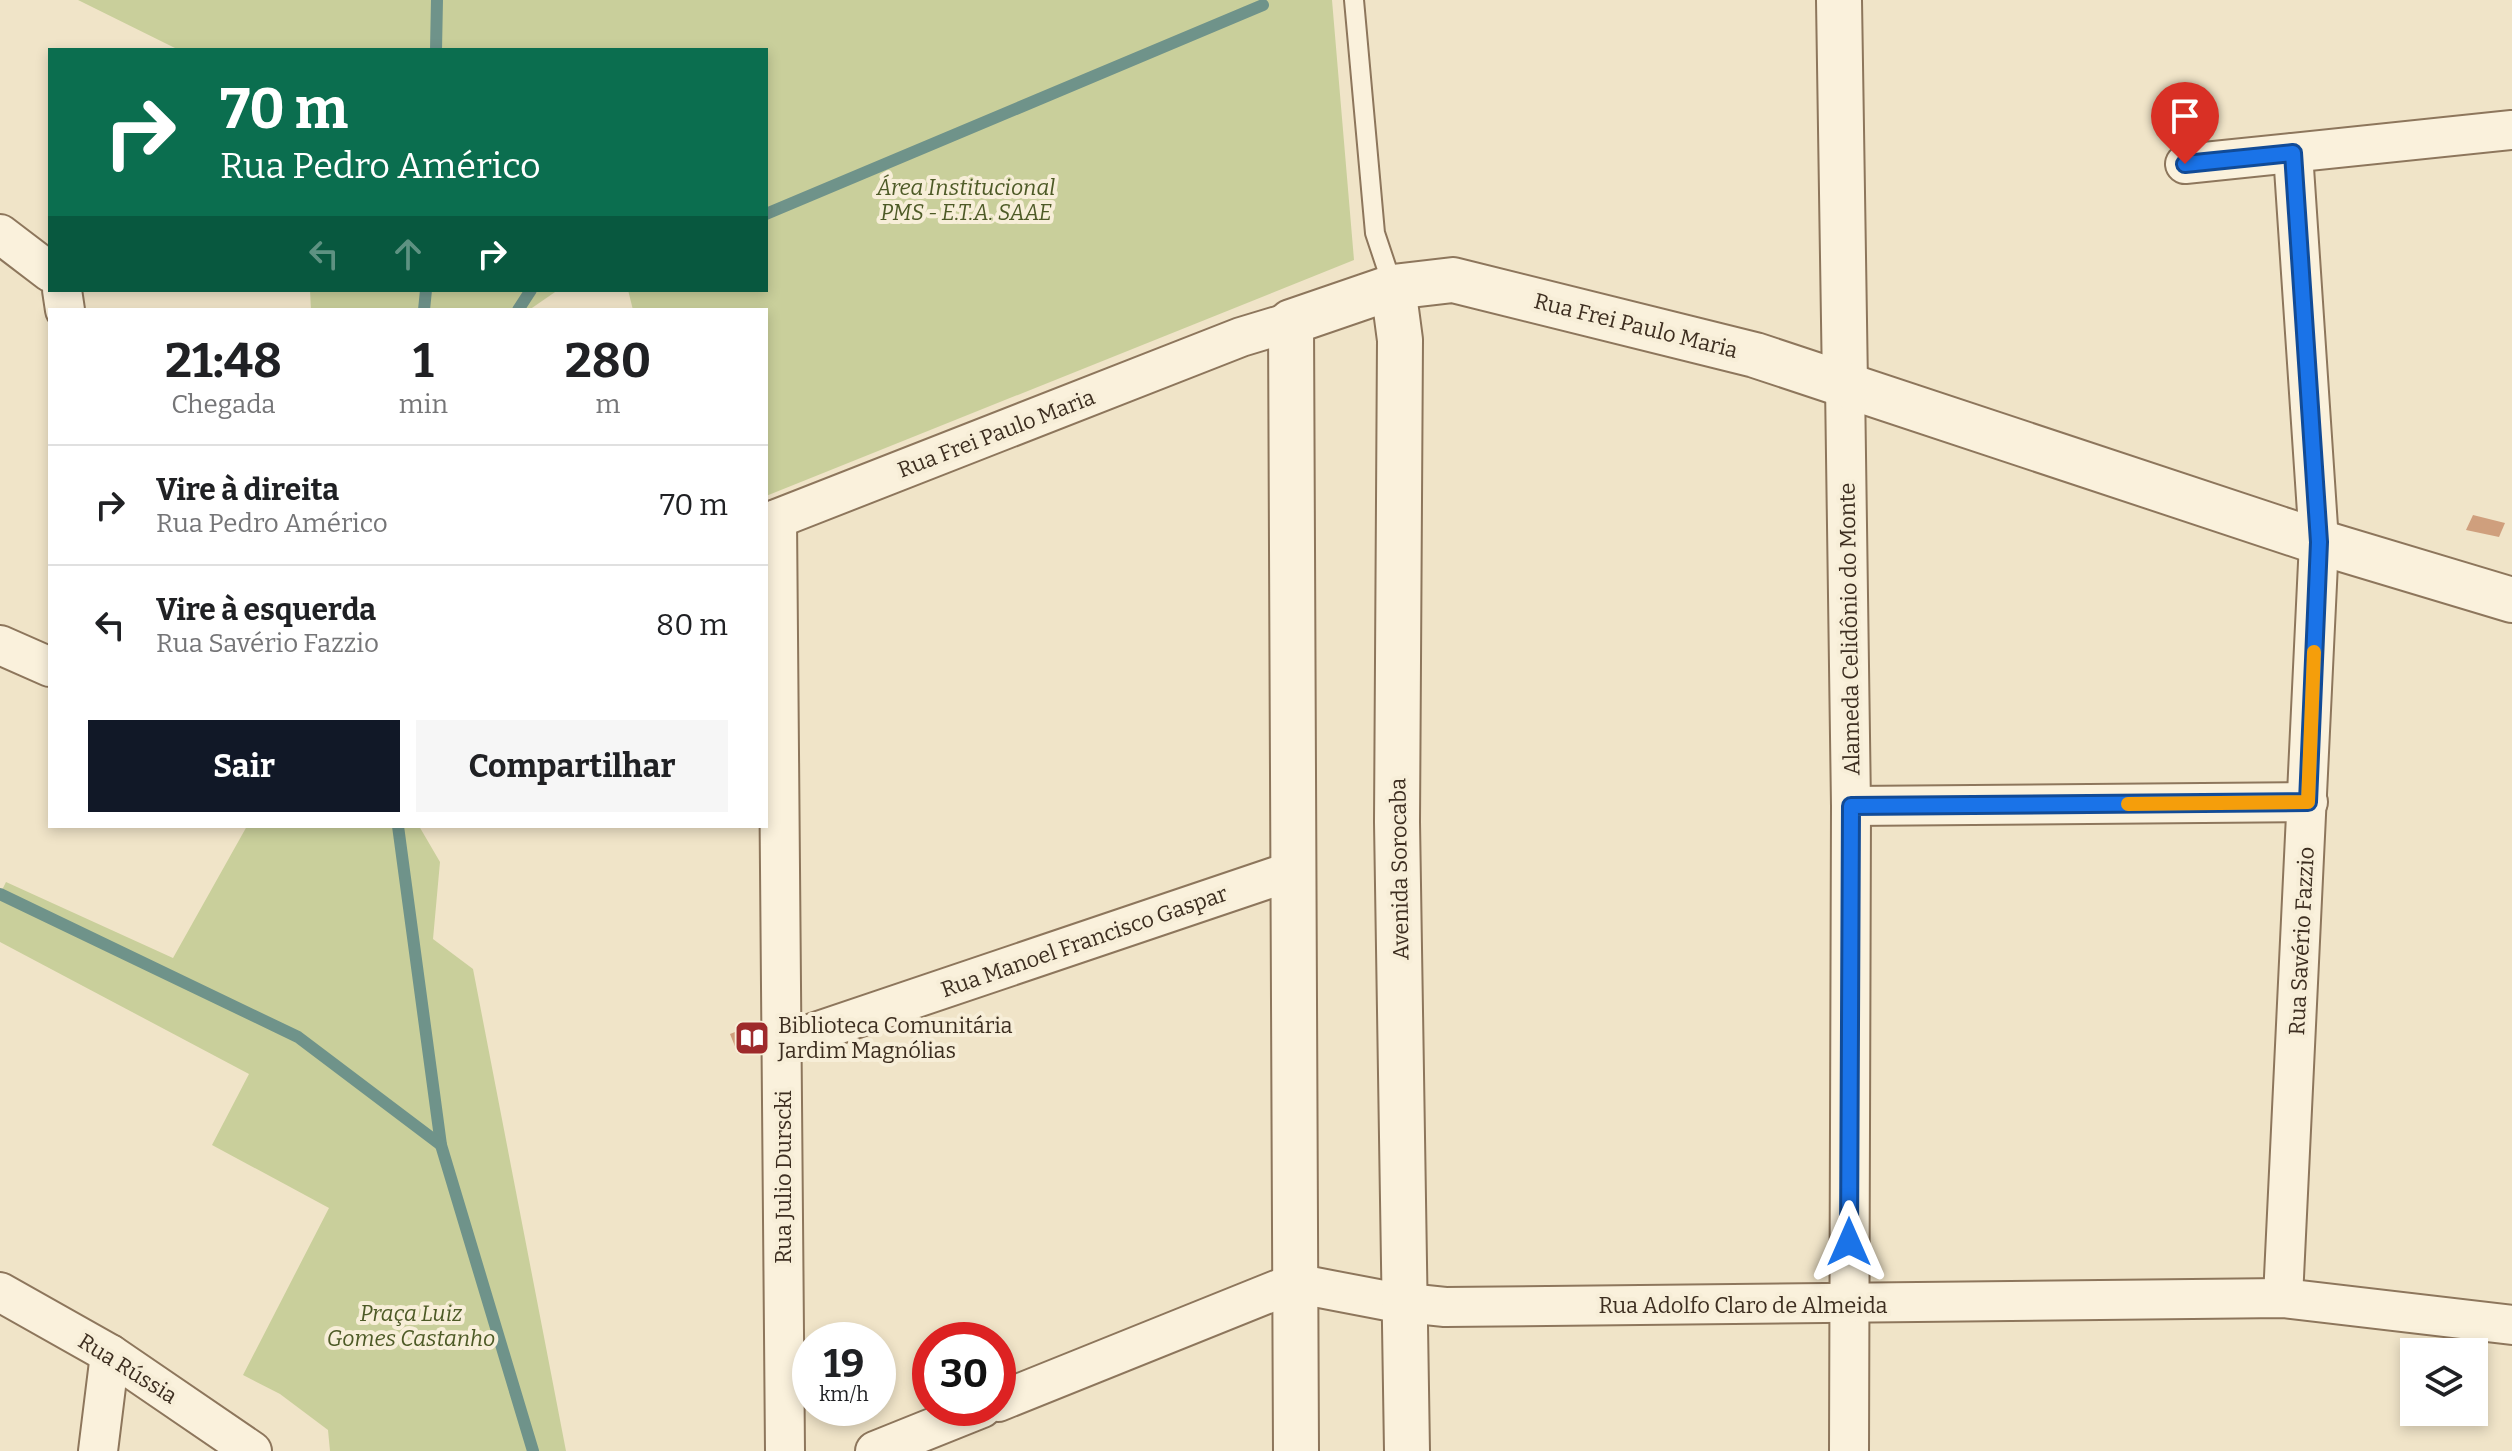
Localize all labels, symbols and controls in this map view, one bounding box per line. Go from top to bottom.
text: 70 m [220,76,348,143]
icon: right [88,80,192,184]
pin [2151,82,2219,164]
icon: arrive [2163,94,2207,138]
text: Rua Pedro Américo [220,144,541,188]
park label: Área Institucional PMS - E.T.A. SAAE [876,174,1055,226]
icon: left [302,232,346,276]
icon: ahead [386,232,430,276]
icon: right [470,232,514,276]
street label: Rua Frei Paulo Maria [1531,287,1741,364]
text: 21:48 [165,332,282,390]
text: 1 [413,332,434,390]
text: 280 [565,332,651,390]
street label: Rua Frei Paulo Maria [894,383,1099,484]
text: Chegada [171,389,275,420]
text: min [399,389,448,420]
text: m [596,389,620,420]
text: Vire à direita [156,472,339,508]
street label: Alameda Celidônio do Monte [1833,482,1866,776]
icon: right [88,483,132,527]
text: 70 m [660,487,728,523]
text: Rua Pedro Américo [156,508,388,539]
text: Vire à esquerda [156,592,376,628]
icon: left [88,603,132,647]
text: 80 m [656,607,728,643]
text: Rua Savério Fazzio [156,628,379,659]
button: Sair [88,720,400,812]
button: Compartilhar [416,720,728,812]
street label: Avenida Sorocaba [1384,778,1415,960]
street label: Rua Savério Fazzio [2283,846,2320,1036]
street label: Rua Manoel Francisco Gaspar [937,880,1231,1003]
place label: Biblioteca Comunitária Jardim Magnólias [777,1012,1012,1064]
library icon: Biblioteca Comunitária Jardim Magnólias [733,1019,771,1057]
street label: Rua Julio Durscki [770,1090,797,1264]
position arrow [1807,1200,1891,1284]
street label: Rua Adolfo Claro de Almeida [1598,1292,1888,1319]
park label: Praça Luiz Gomes Castanho [327,1300,495,1352]
speed limit sign: 30 [912,1322,1016,1426]
street label: Rua Rússia [73,1327,182,1409]
map controls [2400,1338,2488,1426]
button: layers [2400,1338,2488,1426]
text: 19 [824,1340,864,1388]
text: km/h [819,1382,869,1406]

